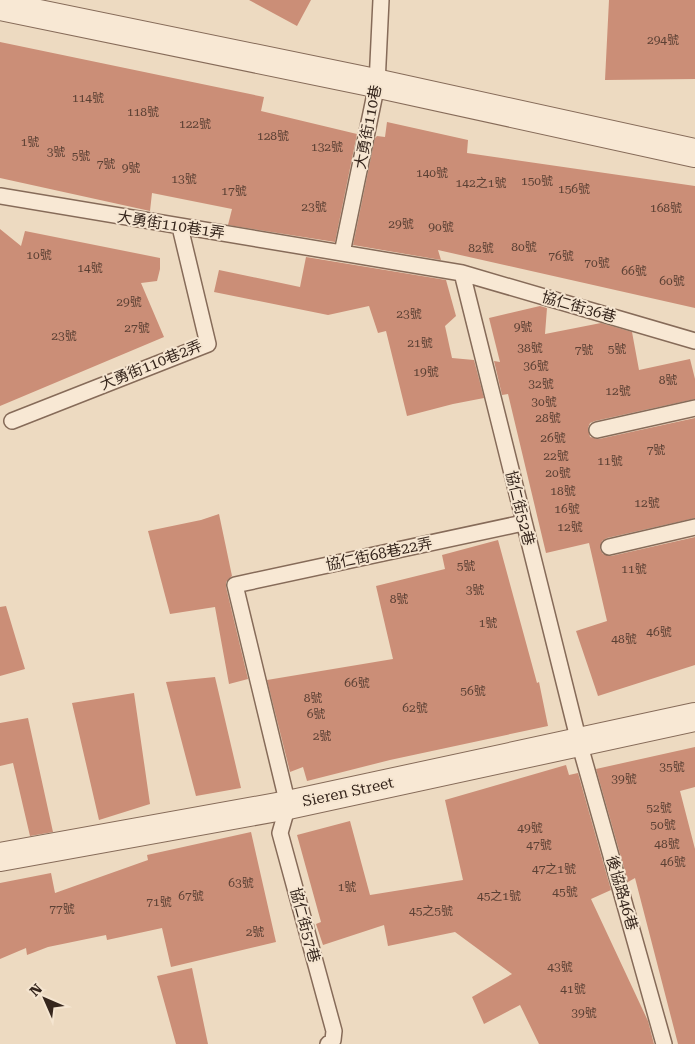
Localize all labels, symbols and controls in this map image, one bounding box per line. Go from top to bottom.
house number: 294號 [647,33,679,47]
street label: 大勇街110巷 [351,83,385,171]
house number: 114號 [72,91,104,105]
house number: 118號 [127,105,159,119]
house number: 122號 [179,117,211,131]
house number: 128號 [257,129,289,143]
house number: 1號 [21,135,39,149]
house number: 132號 [311,140,343,154]
house number: 3號 [47,145,65,159]
house number: 5號 [72,149,90,163]
house number: 7號 [97,157,115,171]
house number: 9號 [122,161,140,175]
house number: 140號 [416,166,448,180]
house number: 13號 [171,172,197,186]
house number: 150號 [521,174,553,188]
house number: 142之1號 [456,176,506,190]
house number: 156號 [558,182,590,196]
house number: 17號 [221,184,247,198]
house number: 23號 [301,200,327,214]
house number: 168號 [650,201,682,215]
street label: 大勇街110巷1弄 [116,208,226,242]
house number: 29號 [388,217,414,231]
house number: 90號 [428,220,454,234]
house number: 80號 [511,240,537,254]
house number: 82號 [468,241,494,255]
house number: 10號 [26,248,52,262]
house number: 76號 [548,249,574,263]
house number: 70號 [584,256,610,270]
house number: 14號 [77,261,103,275]
house number: 66號 [621,264,647,278]
house number: 60號 [659,274,685,288]
street label: 協仁街36巷 [540,288,618,326]
house number: 29號 [116,295,142,309]
house number: 23號 [396,307,422,321]
house number: 9號 [514,320,532,334]
house number: 27號 [124,321,150,335]
house number: 23號 [51,329,77,343]
street label: 大勇街110巷2弄 [97,336,205,394]
house number: 21號 [407,336,433,350]
house number: 38號 [517,341,543,355]
house number: 5號 [608,342,626,356]
house number: 7號 [575,343,593,357]
house number: 36號 [523,359,549,373]
house number: 19號 [413,365,439,379]
house number: 8號 [659,373,677,387]
house number: 32號 [528,377,554,391]
house number: 12號 [605,384,631,398]
house number: 30號 [531,395,557,409]
house number: 28號 [535,411,561,425]
house number: 26號 [540,431,566,445]
house number: 7號 [647,443,665,457]
house number: 22號 [543,449,569,463]
house number: 11號 [597,454,623,468]
house number: 20號 [545,466,571,480]
street label: 協仁街52巷 [502,469,538,547]
house number: 18號 [550,484,576,498]
house number: 12號 [634,496,660,510]
house number: 16號 [554,502,580,516]
house number: 12號 [557,520,583,534]
street label: 協仁街68巷22弄 [324,534,434,574]
house number: 5號 [457,559,475,573]
house number: 11號 [621,562,647,576]
house number: 3號 [466,583,484,597]
house number: 8號 [390,592,408,606]
house number: 1號 [479,616,497,630]
house number: 46號 [646,625,672,639]
house number: 48號 [611,632,637,646]
house number: 66號 [344,676,370,690]
house number: 56號 [460,684,486,698]
house number: 8號 [304,691,322,705]
house number: 62號 [402,701,428,715]
house number: 6號 [307,707,325,721]
house number: 2號 [313,729,331,743]
house number: 35號 [659,760,685,774]
house number: 39號 [611,772,637,786]
street label: Sieren Street [301,773,396,810]
house number: 52號 [646,801,672,815]
house number: 50號 [650,818,676,832]
house number: 49號 [517,821,543,835]
house number: 48號 [654,837,680,851]
house number: 47號 [526,838,552,852]
street label: 後協路46巷 [603,854,641,932]
house number: 46號 [660,855,686,869]
house number: 47之1號 [532,862,576,876]
house number: 63號 [228,876,254,890]
house number: 1號 [338,880,356,894]
house number: 45號 [552,885,578,899]
street label: 協仁街57巷 [286,886,324,964]
house number: 67號 [178,889,204,903]
house number: 45之1號 [477,889,521,903]
house number: 71號 [146,895,172,909]
house number: 77號 [49,902,75,916]
house number: 45之5號 [409,904,453,918]
house number: 2號 [246,925,264,939]
house number: 43號 [547,960,573,974]
north arrow [20,974,70,1024]
text: N [26,980,45,999]
house number: 41號 [560,982,586,996]
house number: 39號 [571,1006,597,1020]

